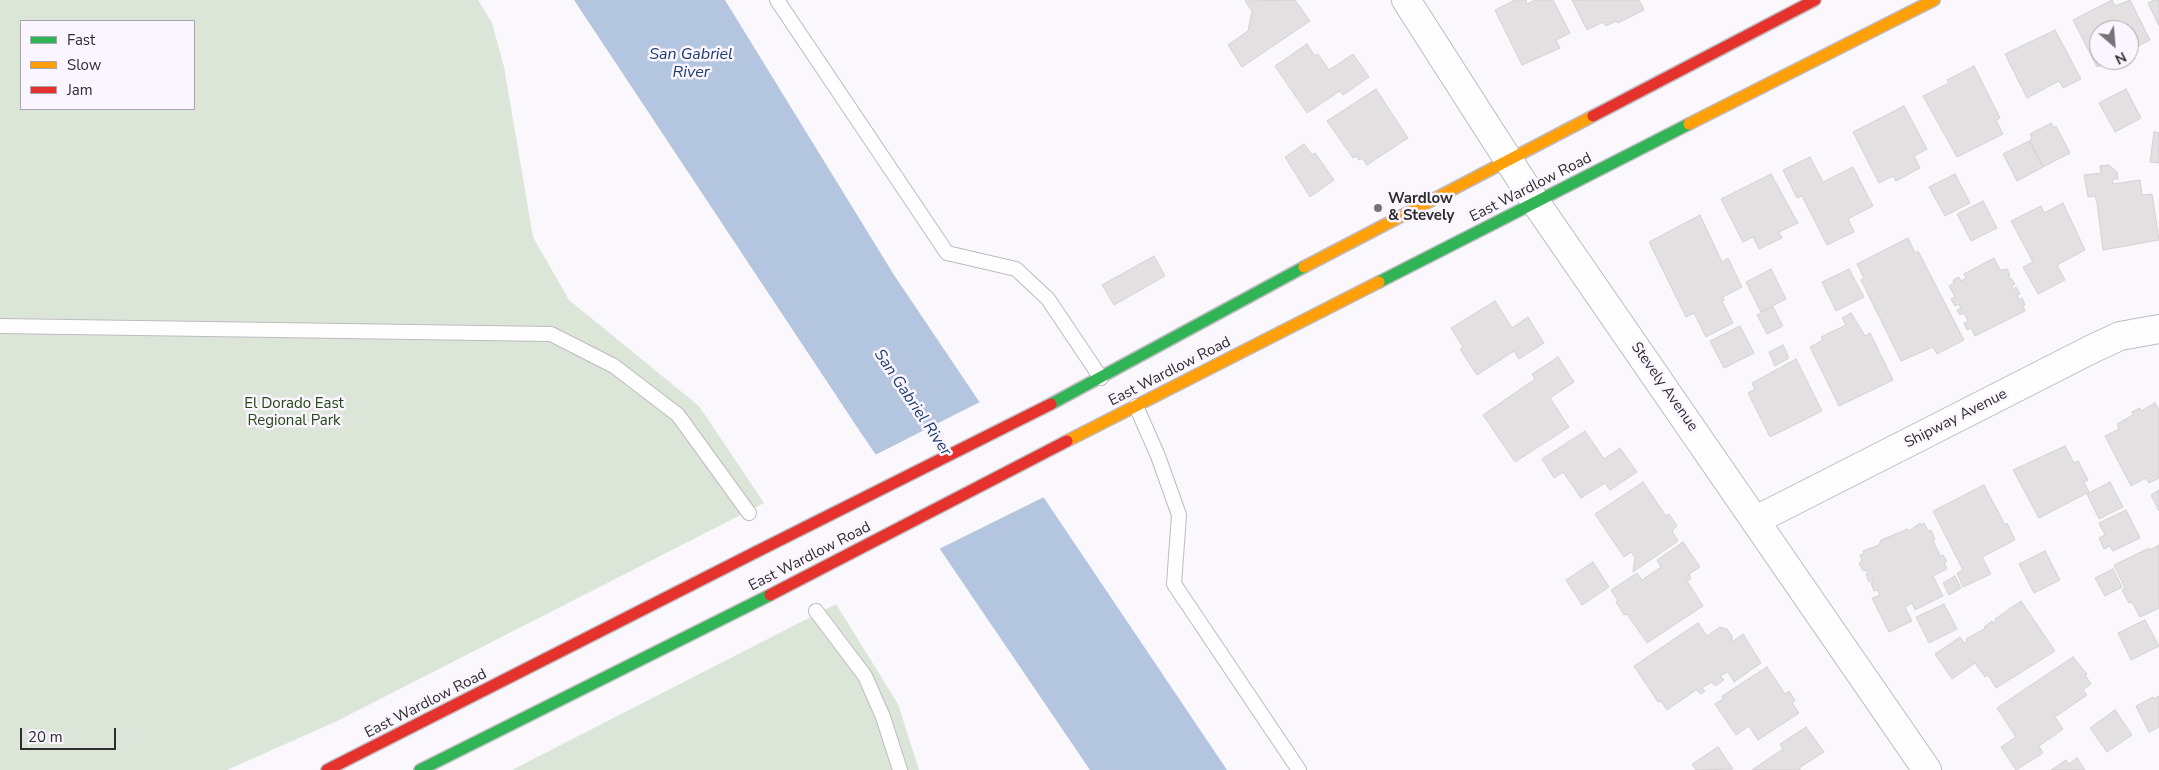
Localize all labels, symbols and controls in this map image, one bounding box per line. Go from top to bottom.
legend [20,20,195,110]
north arrow [2089,20,2139,70]
text: Fast [67,30,95,50]
water label: San Gabriel River [649,45,733,83]
text: N [2112,47,2130,69]
text: Slow [67,55,101,75]
text: Jam [67,80,93,100]
street label: East Wardlow Road [1467,149,1595,227]
place label: Wardlow & Stevely [1388,190,1454,225]
marker: Wardlow & Stevely [1372,202,1384,214]
street label: East Wardlow Road [1106,333,1234,411]
street label: Stevely Avenue [1627,339,1701,435]
water label: San Gabriel River [869,346,955,460]
street label: Shipway Avenue [1902,385,2010,453]
park label: El Dorado East Regional Park [244,395,344,430]
street label: East Wardlow Road [746,518,874,596]
street label: East Wardlow Road [362,665,490,743]
scale bar [22,718,119,750]
text: 20 m [28,727,63,747]

